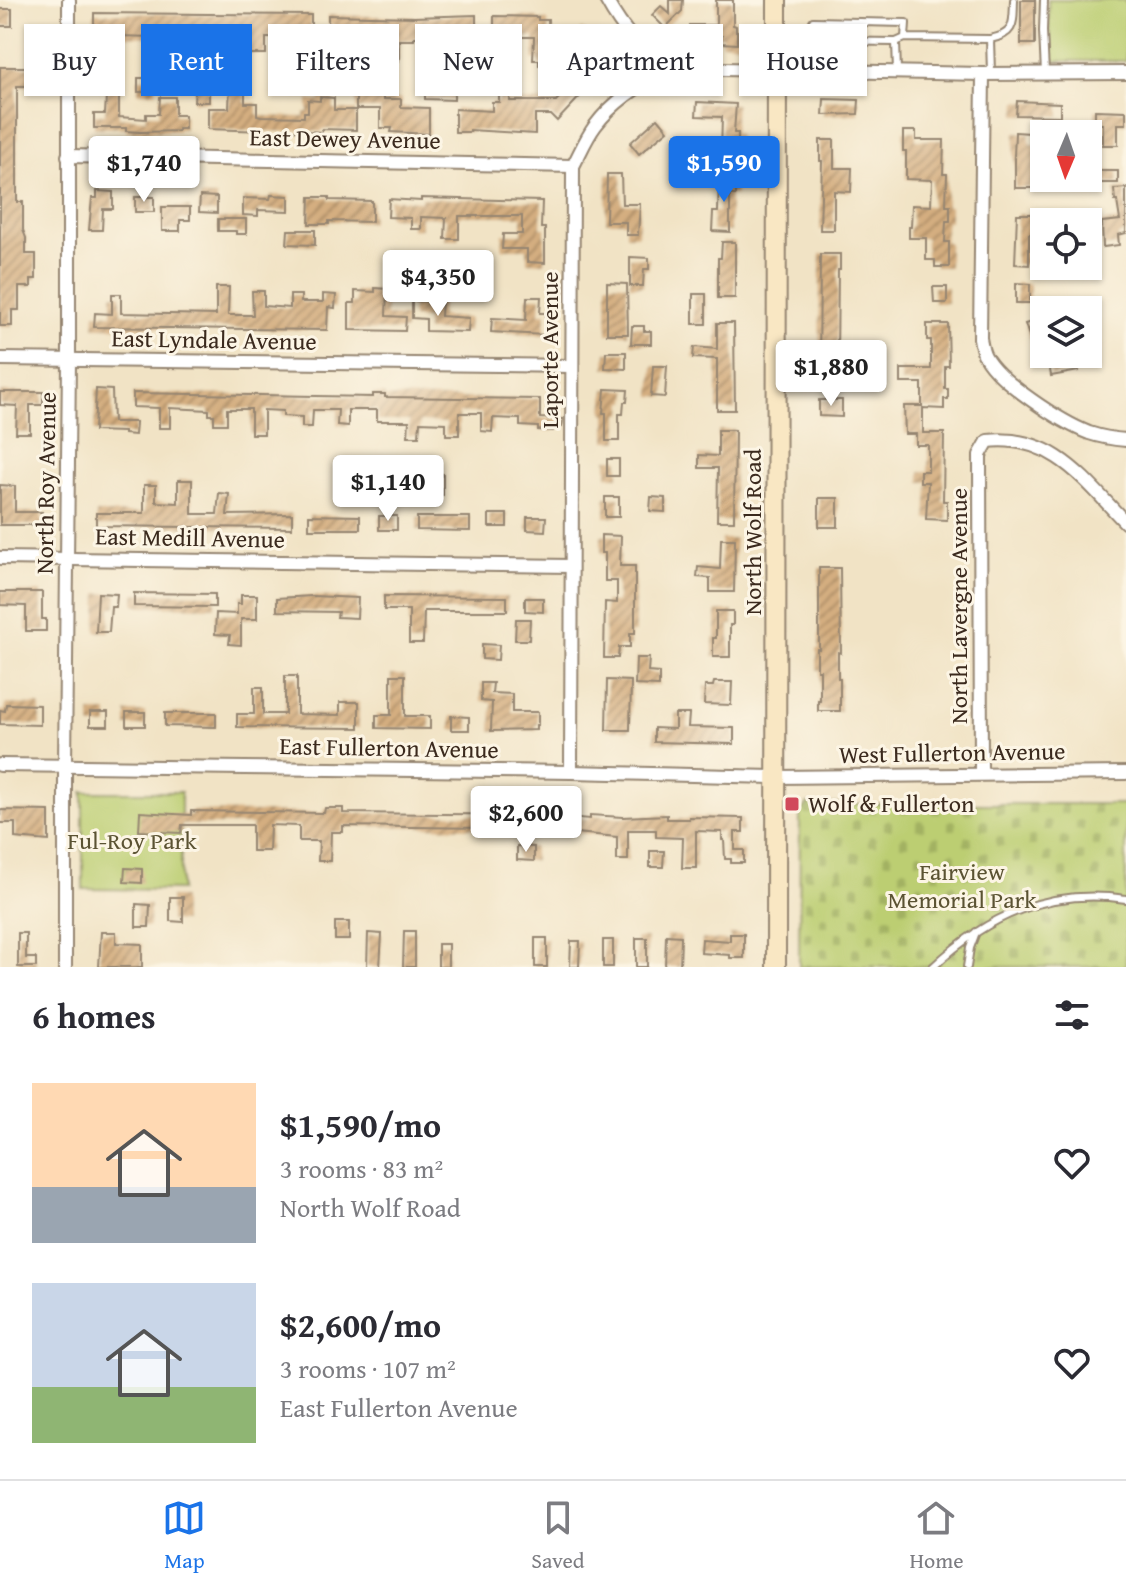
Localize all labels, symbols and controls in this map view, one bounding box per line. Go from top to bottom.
chip: Buy [24,24,125,96]
chip: Rent [141,24,252,96]
chip: Filters [268,24,399,96]
chip: New [415,24,522,96]
chip: Apartment [538,24,723,96]
chip: House [739,24,867,96]
street label: East Dewey Avenue [249,119,441,158]
north arrow [1030,120,1102,192]
map controls [1030,120,1102,368]
pin: $1,740 [79,136,209,204]
pin: $1,590 [659,136,789,204]
text: $1,740 [107,142,181,181]
text: $1,590 [687,142,761,181]
button: locate [1030,208,1102,280]
pin: $4,350 [373,250,503,318]
text: $4,350 [401,256,475,295]
street label: Laporte Avenue [532,272,567,428]
button: layers [1030,296,1102,368]
street label: East Lyndale Avenue [111,320,317,359]
pin: $1,880 [766,340,896,408]
text: $1,880 [794,346,868,385]
street label: North Roy Avenue [26,392,65,574]
street label: North Wolf Road [735,448,770,615]
pin: $1,140 [323,455,453,523]
text: $1,140 [351,461,425,500]
street label: North Lavergne Avenue [941,488,976,724]
street label: East Medill Avenue [95,518,285,557]
street label: East Fullerton Avenue [279,728,499,767]
street label: West Fullerton Avenue [838,733,1066,772]
pin: $2,600 [461,786,591,854]
place label: Wolf & Fullerton [808,786,975,821]
text: $2,600 [489,792,563,831]
marker: Wolf & Fullerton [783,795,801,813]
park label: Ful-Roy Park [67,823,197,858]
park label: Fairview Memorial Park [887,854,1037,917]
text: 6 homes [32,991,156,1040]
icon: filters [1050,993,1094,1037]
text: $1,590/mo [280,1100,441,1149]
icon: home [96,1115,192,1211]
icon: heart [1050,1141,1094,1185]
text: 3 rooms · 83 m² [280,1149,443,1188]
text: North Wolf Road [280,1188,461,1227]
text: $2,600/mo [280,1300,441,1349]
icon: home [96,1315,192,1411]
icon: heart [1050,1341,1094,1385]
text: 3 rooms · 107 m² [280,1349,456,1388]
text: East Fullerton Avenue [280,1388,518,1427]
tab: Map [162,1496,206,1576]
tab: Saved [531,1496,585,1576]
tab: Home [909,1496,964,1576]

